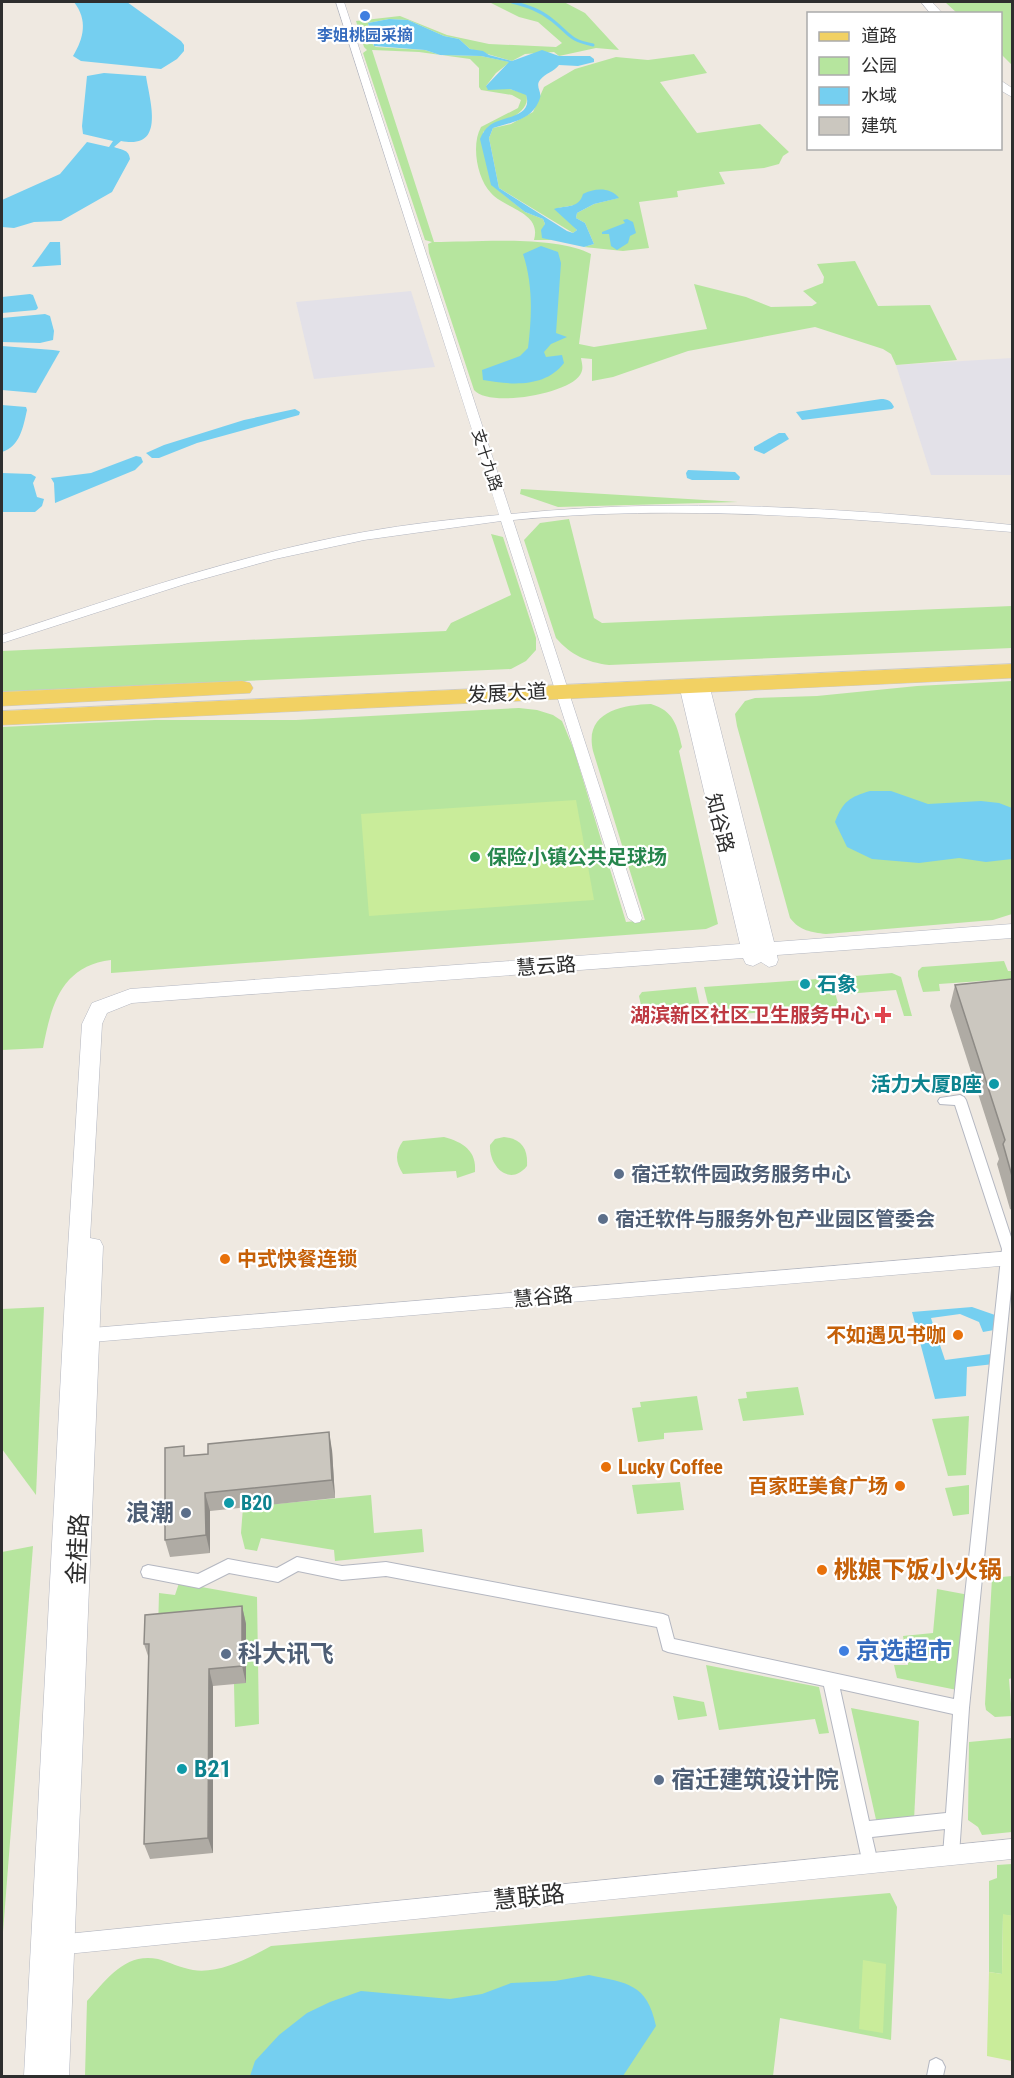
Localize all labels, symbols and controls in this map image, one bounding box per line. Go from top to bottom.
marker: 李姐桃园采摘 [358,9,372,23]
legend [807,12,1002,150]
text: 道路 [861,25,897,46]
place label: 李姐桃园采摘 [317,26,413,45]
text: 公园 [861,55,897,76]
text: 水域 [861,85,897,106]
text: 建筑 [861,115,897,136]
street label: 支十九路 [468,427,506,493]
street label: 发展大道 [466,679,548,707]
street label: 知谷路 [701,791,739,855]
place label: 保险小镇公共足球场 [487,845,667,869]
marker: 保险小镇公共足球场 [468,850,482,864]
street label: 慧云路 [515,952,577,980]
place label: 石象 [817,972,857,996]
marker: 石象 [798,977,812,991]
place label: 湖滨新区社区卫生服务中心 [630,1003,870,1027]
marker: 湖滨新区社区卫生服务中心 [874,1006,892,1024]
place label: 活力大厦B座 [871,1072,982,1096]
marker: 活力大厦B座 [987,1077,1001,1091]
place label: 宿迁软件园政务服务中心 [631,1162,851,1186]
marker: 宿迁软件园政务服务中心 [612,1167,626,1181]
place label: 宿迁软件与服务外包产业园区管委会 [615,1207,935,1231]
marker: 宿迁软件与服务外包产业园区管委会 [596,1212,610,1226]
place label: 中式快餐连锁 [237,1247,358,1271]
marker: 中式快餐连锁 [218,1252,232,1266]
street label: 慧谷路 [512,1282,574,1312]
place label: 不如遇见书咖 [826,1323,946,1347]
marker: 不如遇见书咖 [951,1328,965,1342]
place label: Lucky Coffee [618,1455,723,1479]
marker: Lucky Coffee [599,1460,613,1474]
place label: 百家旺美食广场 [748,1474,888,1498]
marker: 百家旺美食广场 [893,1479,907,1493]
place label: B20 [241,1491,272,1515]
marker: B20 [222,1496,236,1510]
place label: 浪潮 [126,1499,174,1527]
marker: 浪潮 [179,1506,193,1520]
street label: 金桂路 [62,1512,94,1586]
place label: 桃娘下饭小火锅 [834,1556,1002,1584]
marker: 桃娘下饭小火锅 [815,1563,829,1577]
place label: 京选超市 [856,1637,952,1665]
place label: 科大讯飞 [238,1640,334,1668]
marker: 京选超市 [837,1644,851,1658]
marker: 科大讯飞 [219,1647,233,1661]
place label: B21 [194,1755,232,1783]
marker: B21 [175,1762,189,1776]
place label: 宿迁建筑设计院 [671,1766,839,1794]
marker: 宿迁建筑设计院 [652,1773,666,1787]
street label: 慧联路 [492,1879,566,1915]

